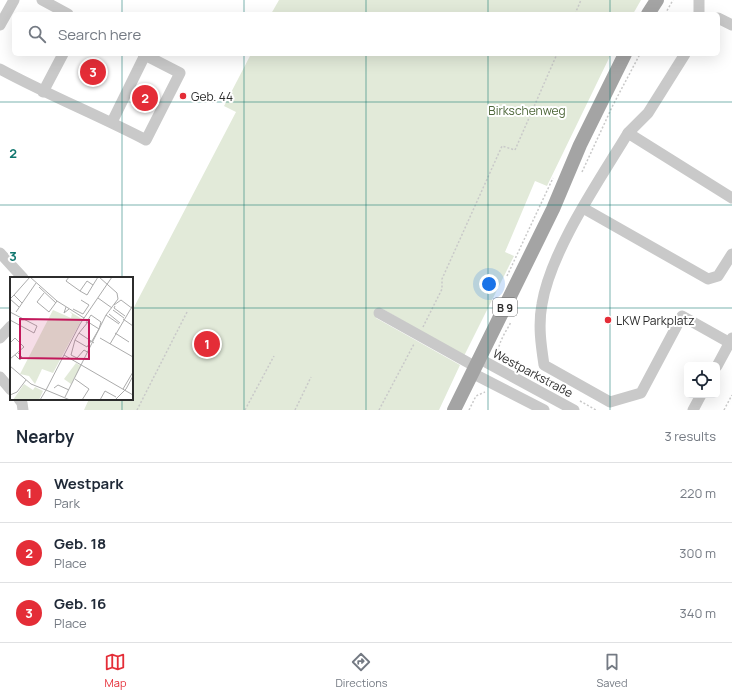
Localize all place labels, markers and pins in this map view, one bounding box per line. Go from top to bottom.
pin: 3 [80,57,106,87]
pin: 2 [132,83,158,113]
place label: Geb. 44 [191,88,233,105]
marker: Geb. 44 [178,91,188,101]
place label: LKW Parkplatz [616,312,695,329]
marker: LKW Parkplatz [603,315,613,325]
pin: 1 [194,329,220,359]

